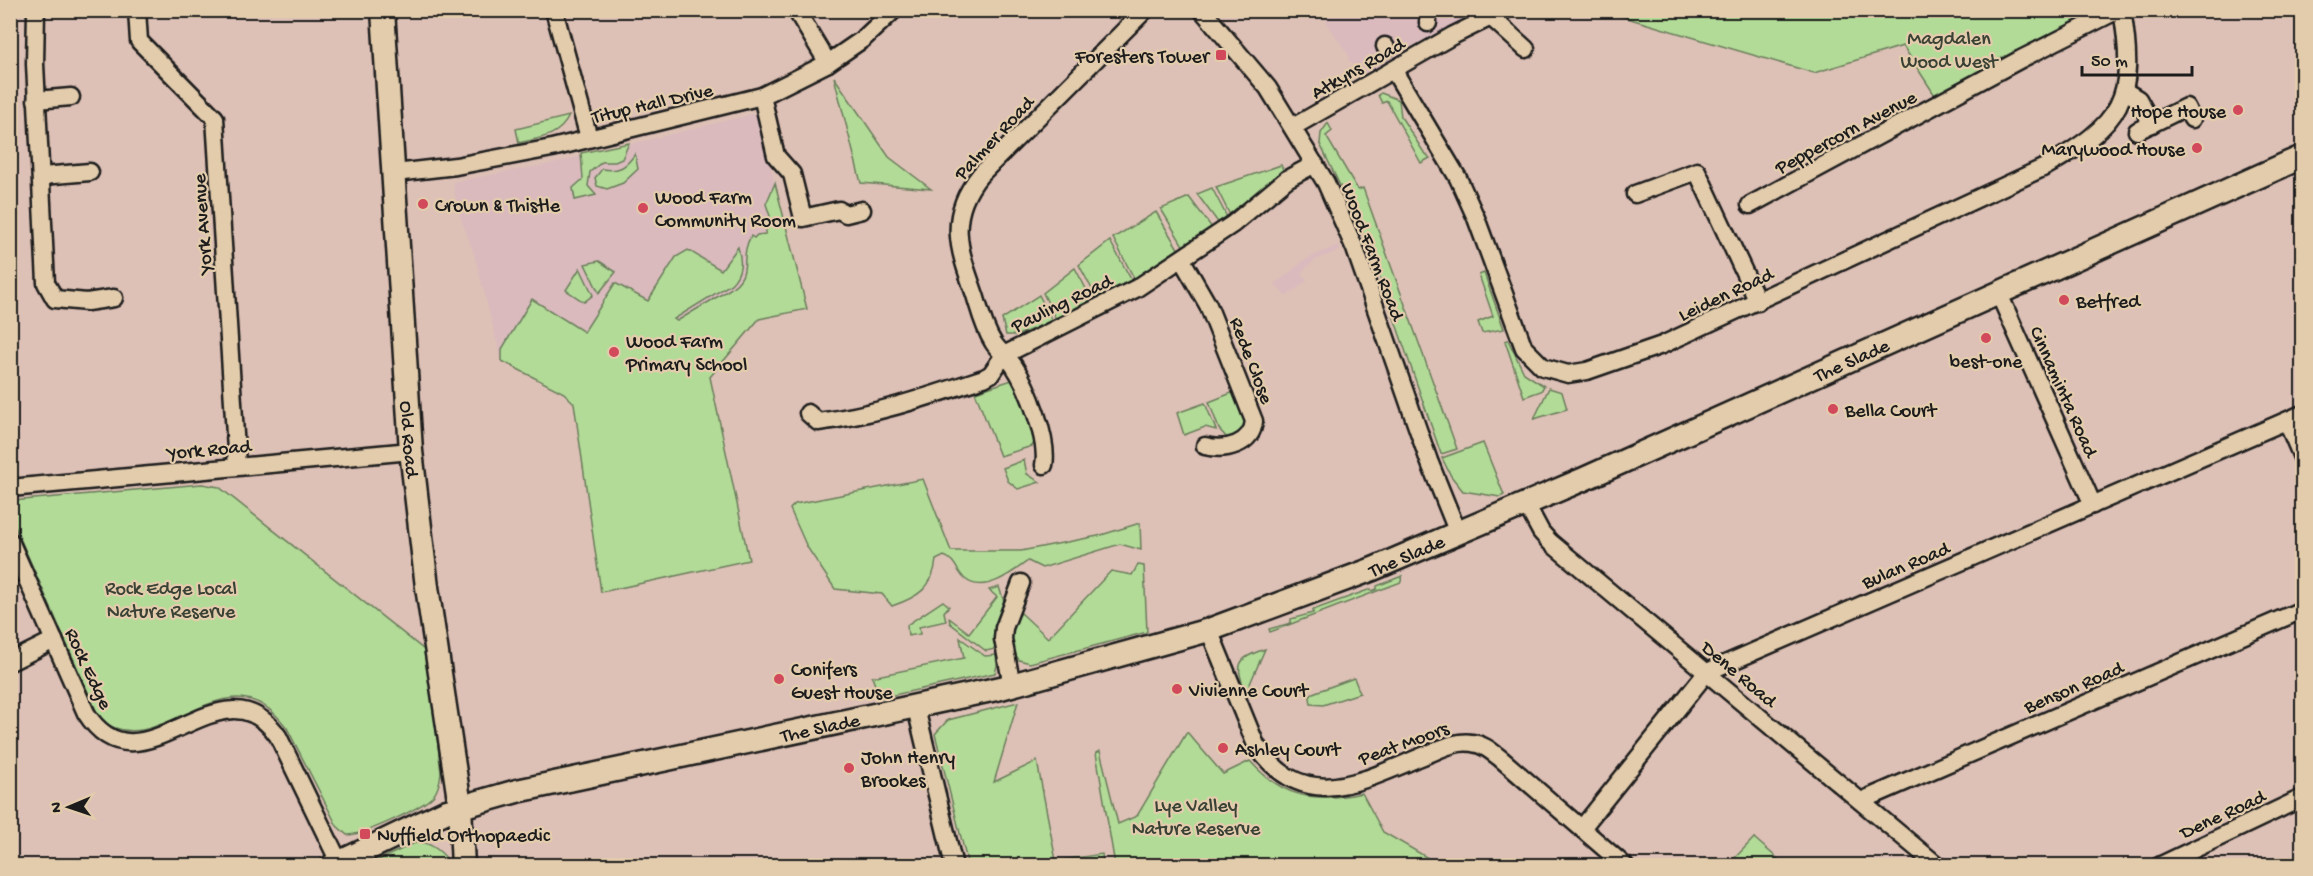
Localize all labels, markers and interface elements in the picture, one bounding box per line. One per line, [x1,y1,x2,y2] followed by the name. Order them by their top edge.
[1900,29,1999,75] park label: Magdalen Wood West
[1308,33,1412,106] street label: Atkyns Road
[2082,39,2192,77] scale bar
[1074,47,1211,70] place label: Foresters Tower
[1214,48,1228,62] marker: Foresters Tower
[2091,52,2128,73] text: 50 m
[589,80,716,131] street label: Titup Hall Drive
[1771,87,1922,182] street label: Peppercorn Avenue
[950,91,1042,187] street label: Palmer Road
[2130,102,2227,125] place label: Hope House
[2231,103,2245,117] marker: Hope House
[2042,140,2186,163] place label: Marywood House
[2190,141,2204,155] marker: Marywood House
[189,172,220,277] street label: York Avenue
[1334,180,1408,326] street label: Wood Farm Road
[655,188,796,234] place label: Wood Farm Community Room
[435,196,561,219] place label: Crown & Thistle
[416,197,430,211] marker: Crown & Thistle
[636,201,650,215] marker: Wood Farm Community Room
[1675,263,1780,328] street label: Leiden Road
[1007,270,1119,340] street label: Pauling Road
[2075,292,2142,315] place label: Betfred
[2057,293,2071,307] marker: Betfred
[1223,315,1277,408] street label: Rede Close
[2023,323,2102,464] street label: Cinnaminta Road
[1979,331,1993,345] marker: best-one
[625,332,747,378] place label: Wood Farm Primary School
[1810,335,1894,390] street label: The Slade
[607,345,621,359] marker: Wood Farm Primary School
[1950,352,2023,375] place label: best-one
[393,400,422,481] street label: Old Road
[1844,401,1938,424] place label: Bella Court
[1826,402,1840,416] marker: Bella Court
[164,436,254,467] street label: York Road
[1365,531,1450,585] street label: The Slade
[1858,538,1956,596] street label: Bulan Road
[105,579,237,625] park label: Rock Edge Local Nature Reserve
[58,625,116,714] street label: Rock Edge
[1694,636,1782,715] street label: Dene Road
[2020,657,2130,721] street label: Benson Road
[791,660,893,706] place label: Conifers Guest House
[772,672,786,686] marker: Conifers Guest House
[1188,681,1310,704] place label: Vivienne Court
[1170,682,1184,696] marker: Vivienne Court
[778,710,863,750] street label: The Slade
[1355,718,1453,773] street label: Peat Moors
[1235,740,1342,763] place label: Ashley Court
[1216,741,1230,755] marker: Ashley Court
[860,748,955,794] place label: John Henry Brookes
[842,761,856,775] marker: John Henry Brookes
[39,777,99,837] north arrow
[2175,785,2272,847] street label: Dene Road
[1132,796,1261,842] park label: Lye Valley Nature Reserve
[48,801,67,813] text: N
[377,826,551,849] place label: Nuffield Orthopaedic
[358,827,372,841] marker: Nuffield Orthopaedic

